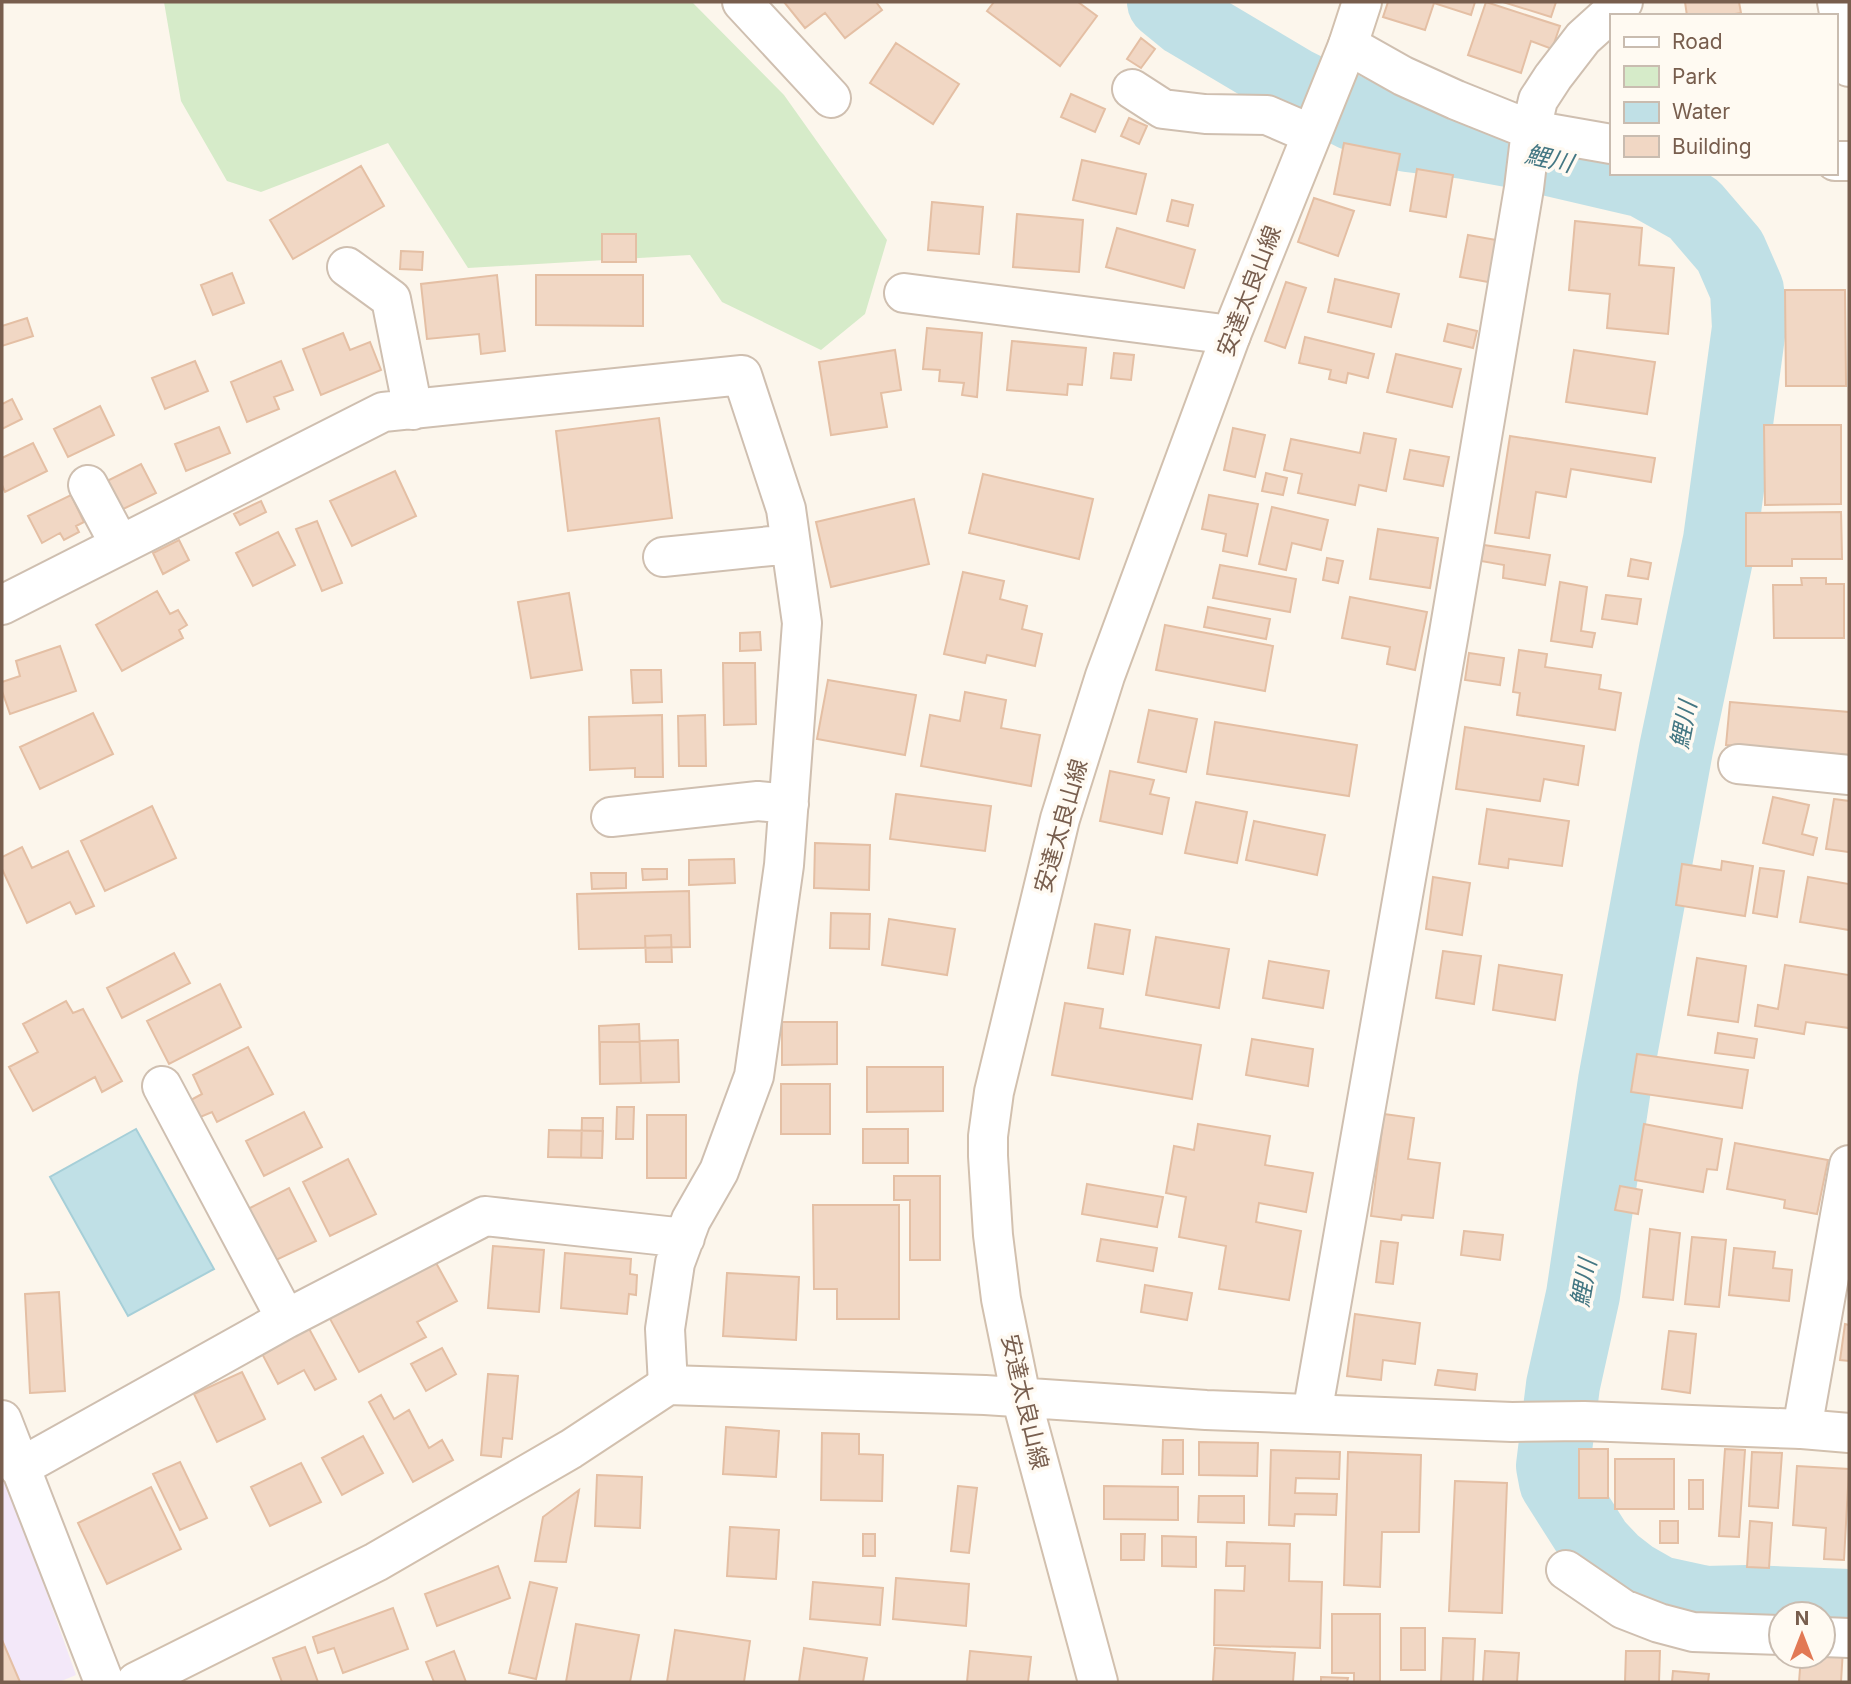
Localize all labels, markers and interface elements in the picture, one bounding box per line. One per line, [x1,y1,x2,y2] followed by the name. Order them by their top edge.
[1610,14,1837,175] legend
[1672,29,1723,54] text: Road
[1672,64,1717,89] text: Park
[1672,99,1730,124] text: Water
[1672,134,1752,159] text: Building
[1522,139,1579,179] water label: 鯉川
[1211,222,1287,360] street label: 安達太良山線
[1665,696,1703,751] water label: 鯉川
[1029,756,1093,896] street label: 安達太良山線
[1565,1254,1602,1309] water label: 鯉川
[996,1332,1054,1472] street label: 安達太良山線
[1767,1600,1837,1670] north arrow
[1795,1607,1809,1630] text: N

